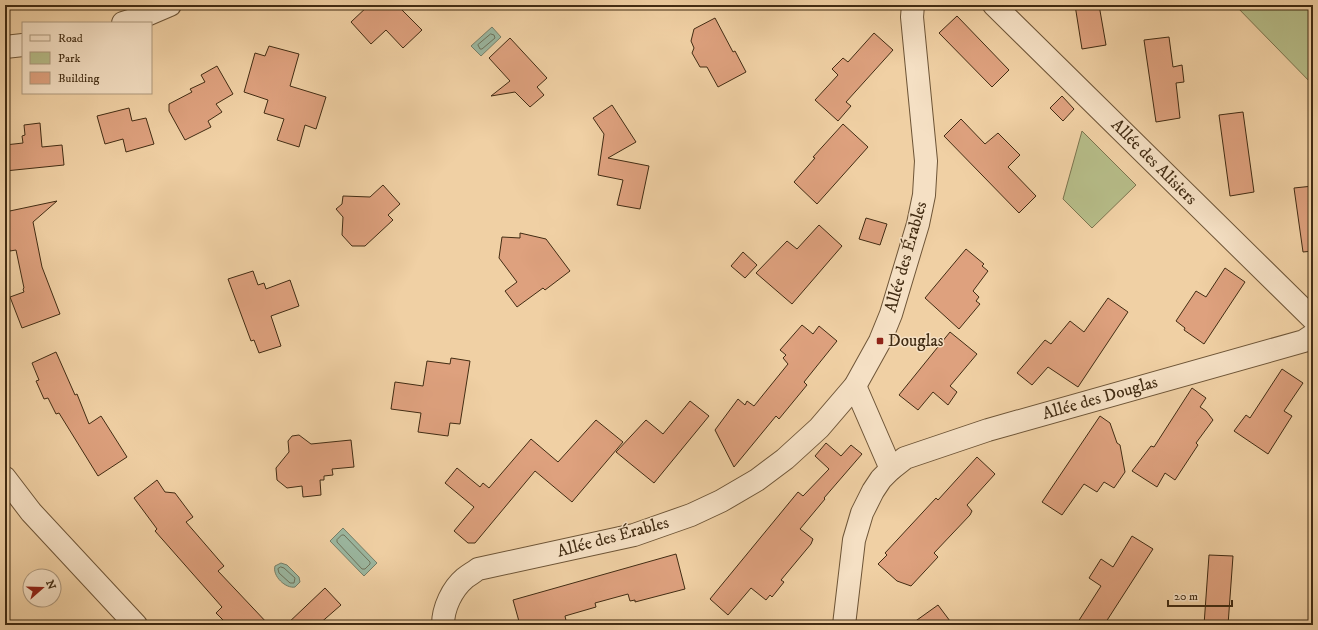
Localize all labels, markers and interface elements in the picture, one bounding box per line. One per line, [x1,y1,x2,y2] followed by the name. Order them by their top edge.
[22,22,152,94] legend
[58,31,83,46] text: Road
[58,51,80,66] text: Park
[58,71,99,86] text: Building
[1106,114,1202,210] street label: Allée des Alisiers
[880,198,932,315] street label: Allée des Érables
[888,330,944,352] place label: Douglas
[875,336,885,346] marker: Douglas
[1040,371,1161,425] street label: Allée des Douglas
[555,511,672,562] street label: Allée des Érables
[22,568,62,608] north arrow
[42,578,59,592] text: N
[1168,582,1232,608] scale bar
[1174,589,1198,604] text: 20 m

